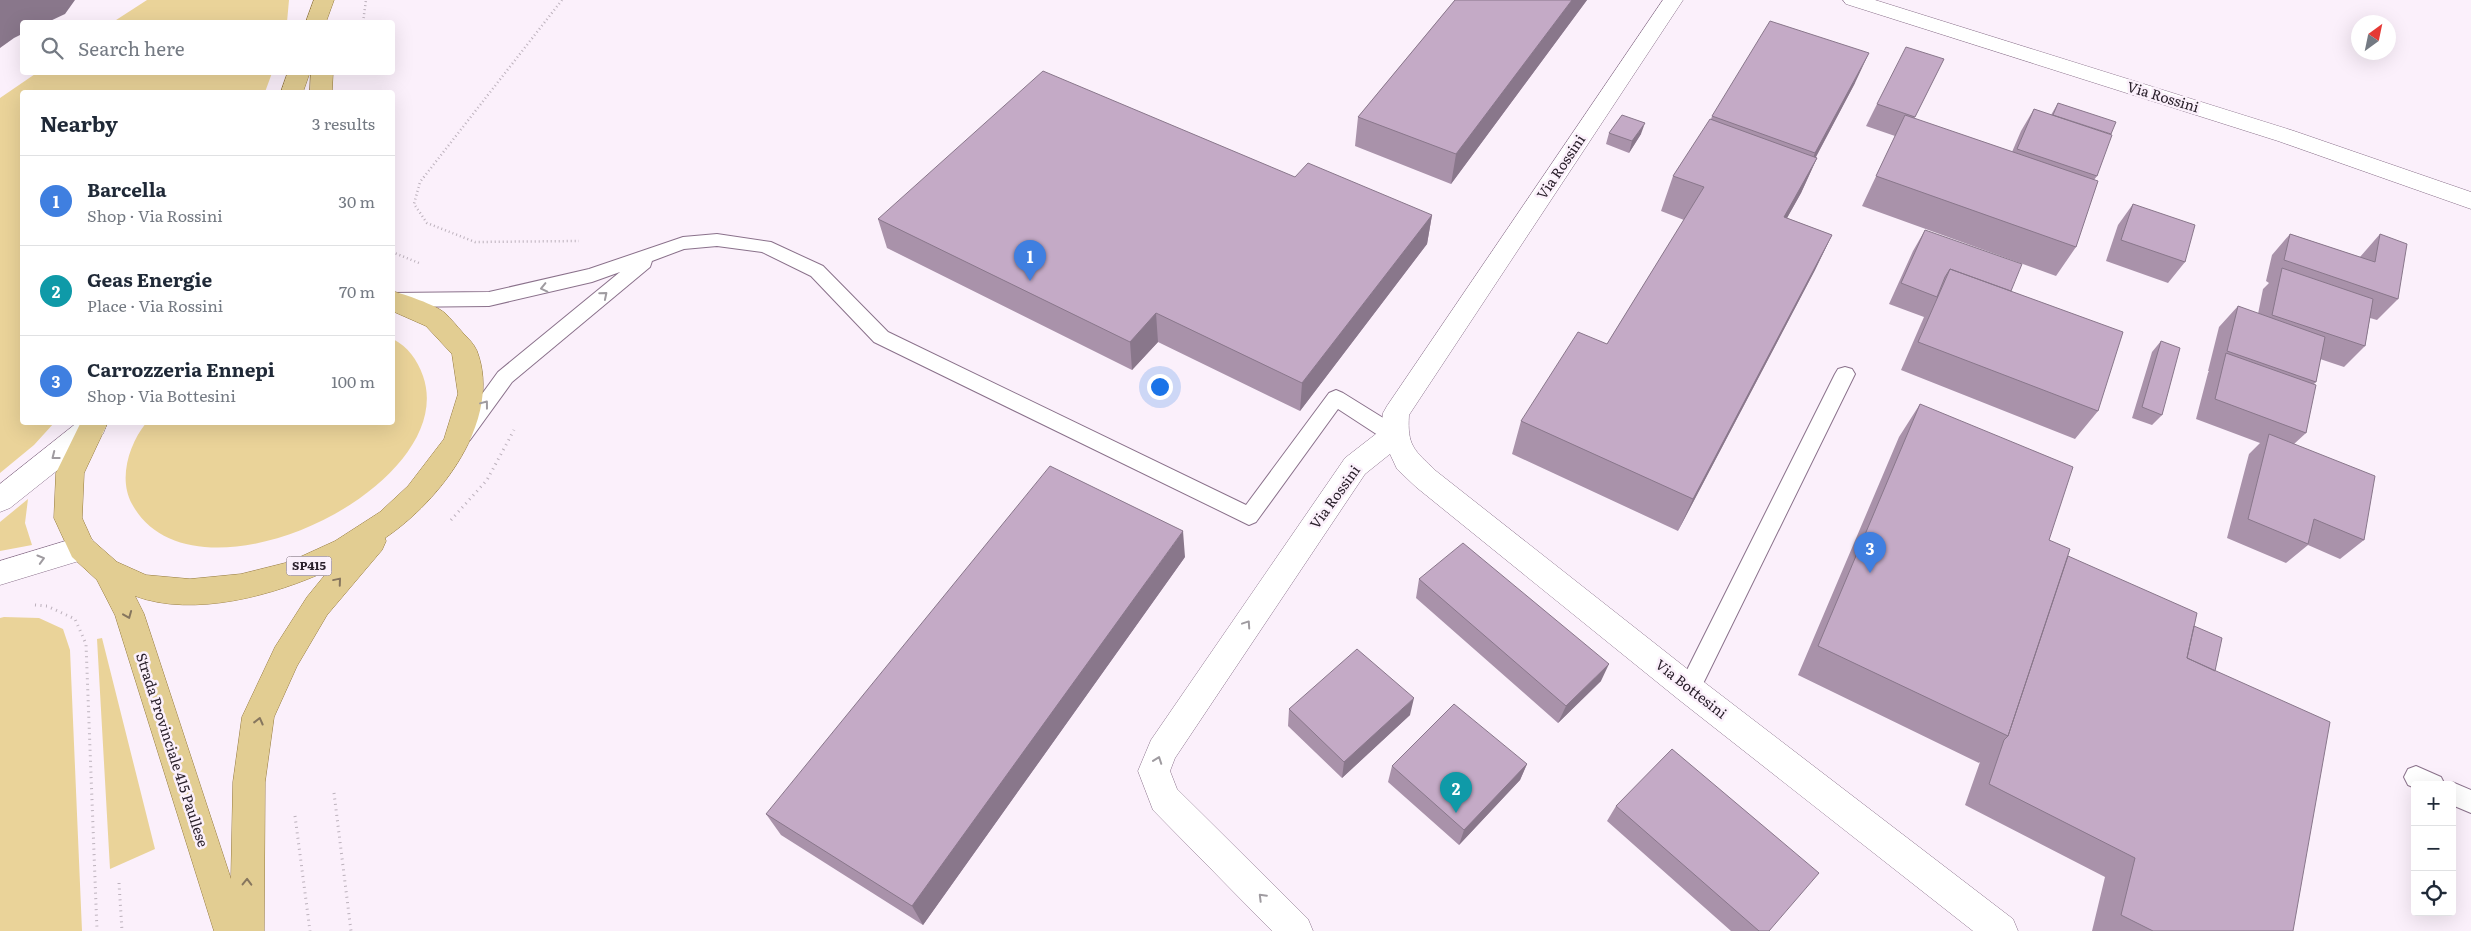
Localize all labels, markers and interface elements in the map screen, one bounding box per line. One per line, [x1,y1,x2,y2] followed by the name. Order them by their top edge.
[2351,15,2396,60] north arrow
[20,20,395,75] search box
[38,34,66,62] icon: search
[78,34,185,62] text: Search here
[2125,76,2202,117] street label: Via Rossini
[40,107,118,138] text: Nearby
[312,111,375,135] text: 3 results
[1531,130,1589,203] street label: Via Rossini
[87,175,167,203] text: Barcella
[53,189,59,213] text: 1
[338,189,375,213] text: 30 m
[87,203,223,227] text: Shop · Via Rossini
[1014,240,1046,281] pin: 1
[87,265,212,293] text: Geas Energie
[52,279,60,303] text: 2
[339,279,375,303] text: 70 m
[539,282,548,293] one-way arrow
[598,292,607,301] one-way arrow
[87,293,223,317] text: Place · Via Rossini
[87,355,275,383] text: Carrozzeria Ennepi
[52,369,60,393] text: 3
[331,369,375,393] text: 100 m
[1147,374,1173,400] your location
[87,383,236,407] text: Shop · Via Bottesini
[479,400,488,410] one-way arrow
[51,450,60,459] one-way arrow
[1304,460,1364,532] street label: Via Rossini
[1854,532,1886,573] pin: 3
[36,555,44,565] one-way arrow
[286,556,332,576] road number: SP415
[333,577,342,586] one-way arrow
[122,610,133,619] one-way arrow
[1241,620,1250,630] one-way arrow
[132,650,214,849] street label: Strada Provinciale 415 Paullese
[1652,654,1732,723] street label: Via Bottesini
[253,717,263,725] one-way arrow
[1152,756,1162,765] one-way arrow
[1440,772,1472,813] pin: 2
[2411,781,2456,916] map controls
[2411,781,2456,826] button: +
[2411,826,2456,871] button: −
[2411,871,2456,916] button: locate
[242,878,253,886] one-way arrow
[1259,893,1268,902] one-way arrow

